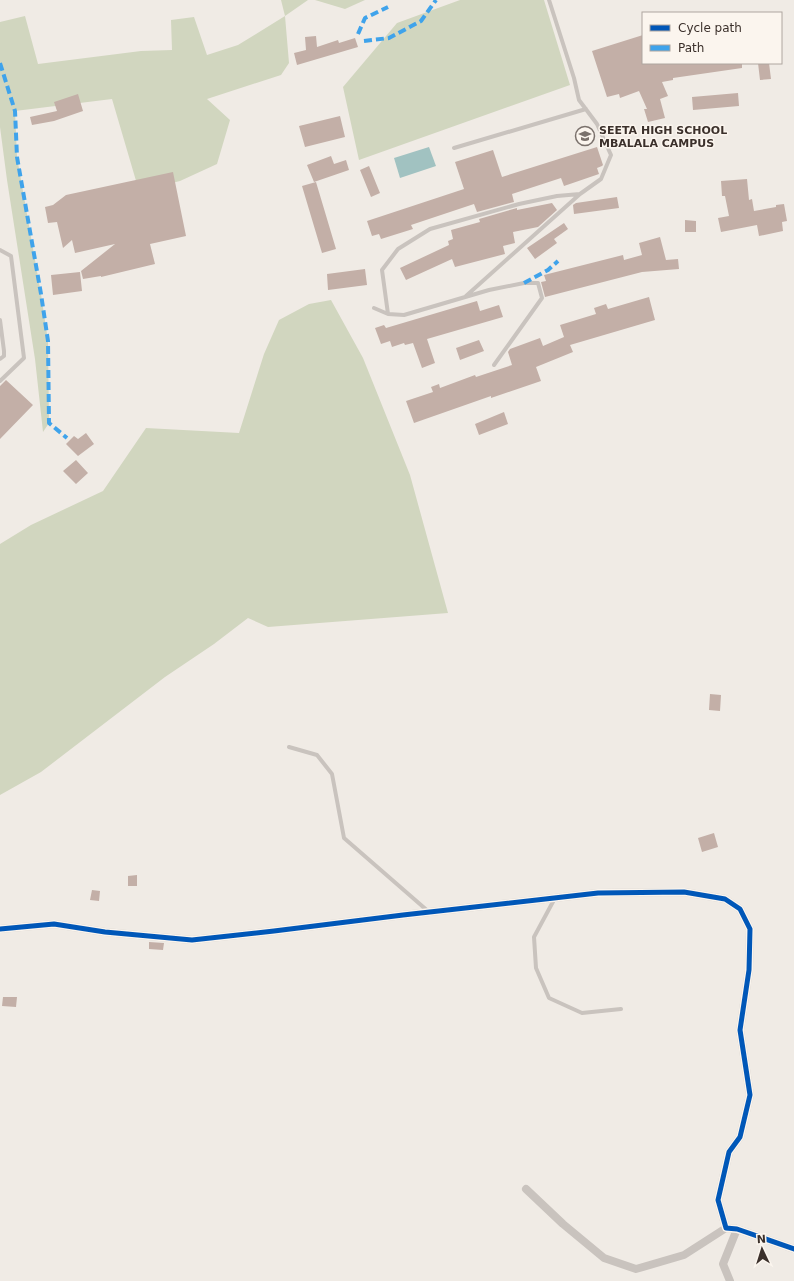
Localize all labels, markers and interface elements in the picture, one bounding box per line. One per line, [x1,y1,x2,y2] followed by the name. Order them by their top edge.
[642,12,782,64] legend
[678,21,742,35] text: Cycle path
[678,41,704,55] text: Path
[599,124,727,150] place label: SEETA HIGH SCHOOL MBALALA CAMPUS
[574,125,596,147] school or university icon: SEETA HIGH SCHOOL MBALALA CAMPUS
[742,1229,782,1269] north arrow
[756,1233,766,1246] text: N

